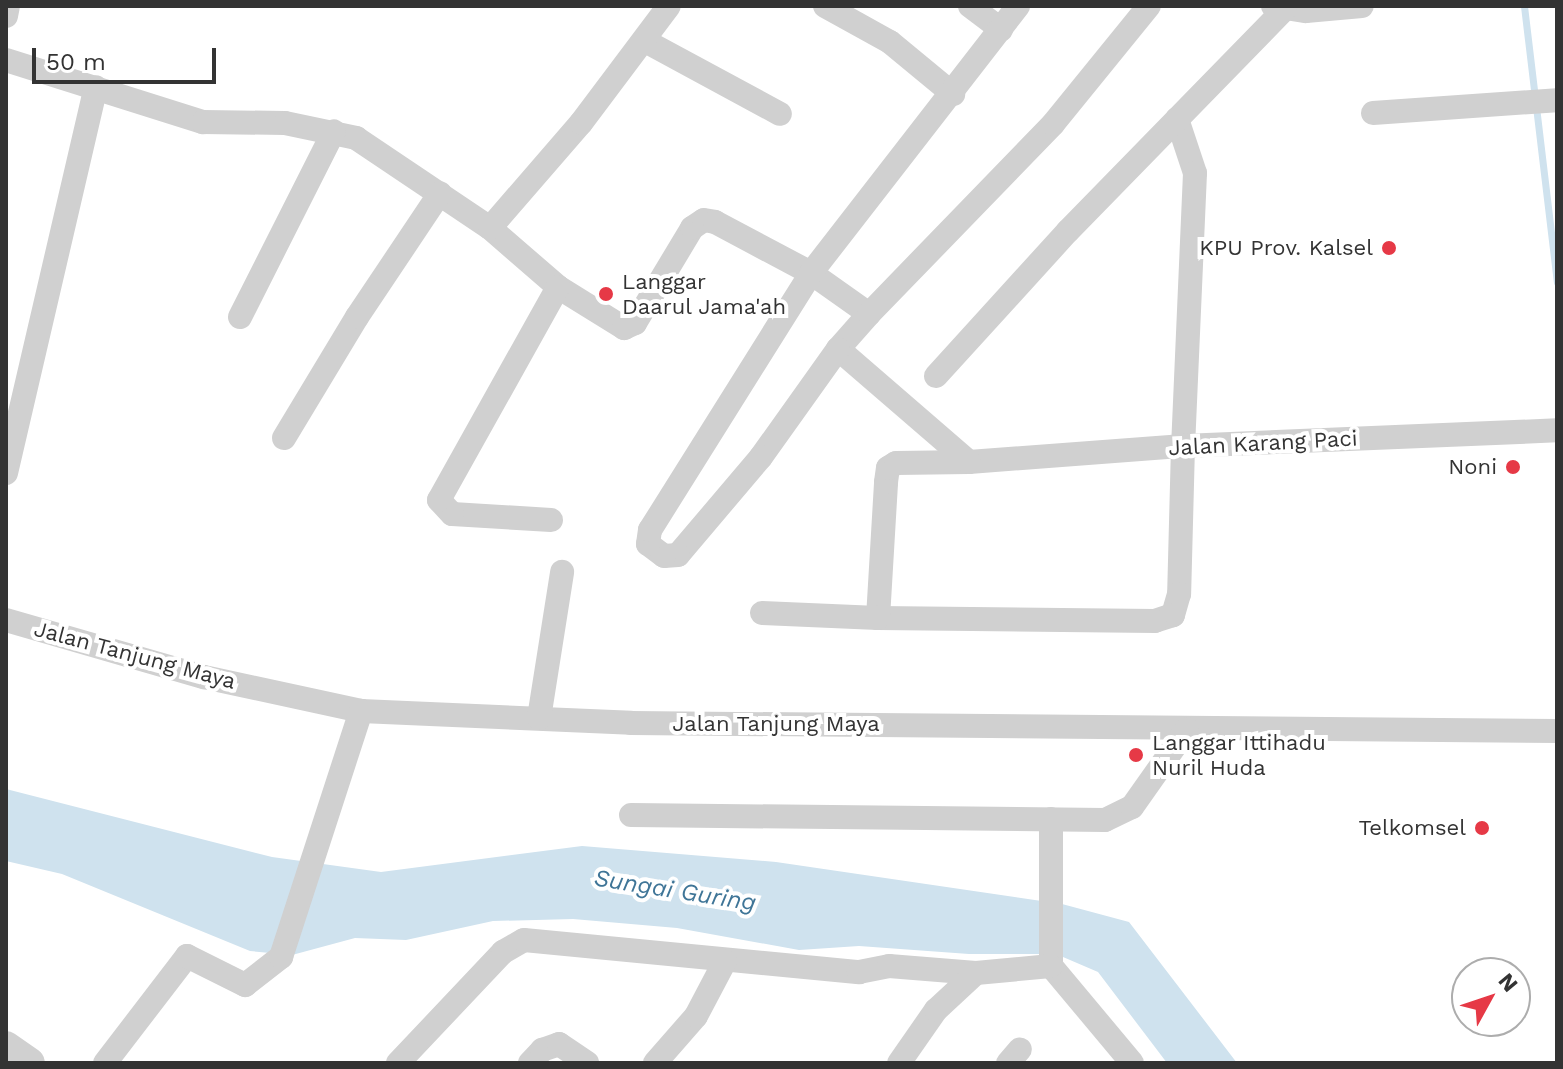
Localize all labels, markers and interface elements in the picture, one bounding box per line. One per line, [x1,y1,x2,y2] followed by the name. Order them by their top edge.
[36,32,220,82] scale bar
[46,48,106,76] text: 50 m
[1199,235,1373,261] place label: KPU Prov. Kalsel
[1380,239,1398,257] marker: KPU Prov. Kalsel
[622,268,787,320] place label: Langgar Daarul Jama'ah
[597,285,615,303] marker: Langgar Daarul Jama'ah
[1168,425,1358,461] street label: Jalan Karang Paci
[1448,454,1497,480] place label: Noni
[1504,458,1522,476] marker: Noni
[31,615,239,695] street label: Jalan Tanjung Maya
[672,711,880,737] street label: Jalan Tanjung Maya
[1152,729,1326,780] place label: Langgar Ittihadu Nuril Huda
[1127,746,1145,764] marker: Langgar Ittihadu Nuril Huda
[1358,815,1466,841] place label: Telkomsel
[1473,819,1491,837] marker: Telkomsel
[592,864,758,918] water label: Sungai Guring
[1451,957,1531,1037] north arrow
[1493,968,1523,997] text: N

